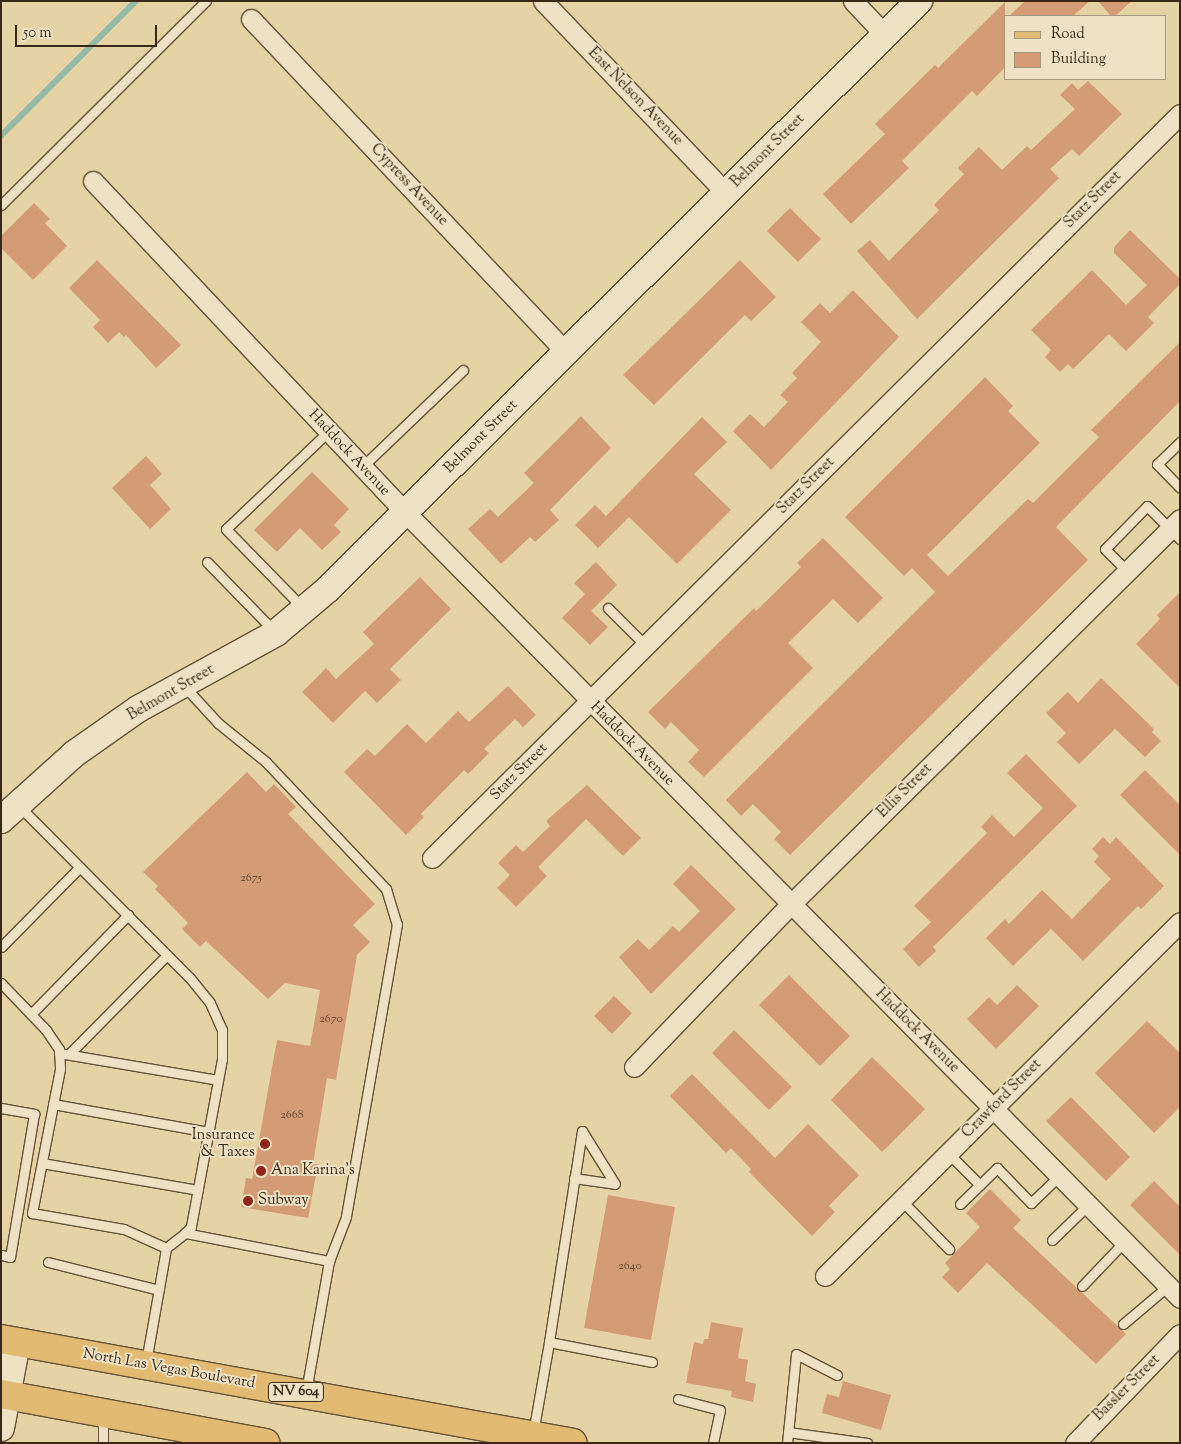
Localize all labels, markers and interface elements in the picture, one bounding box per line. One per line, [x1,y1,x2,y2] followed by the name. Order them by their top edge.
[18,15,160,47] scale bar
[1004,15,1166,80] legend
[23,23,52,44] text: 50 m
[1051,24,1085,45] text: Road
[584,44,686,150] street label: East Nelson Avenue
[1051,49,1106,70] text: Building
[727,110,809,192] street label: Belmont Street
[366,140,452,230] street label: Cypress Avenue
[1061,168,1125,232] street label: Statz Street
[440,396,522,478] street label: Belmont Street
[304,406,394,500] street label: Haddock Avenue
[774,454,838,518] street label: Statz Street
[125,661,217,725] street label: Belmont Street
[586,698,678,790] street label: Haddock Avenue
[487,740,551,804] street label: Statz Street
[874,760,936,822] street label: Ellis Street
[240,872,262,886] house number: 2675
[871,985,963,1077] street label: Haddock Avenue
[319,1013,343,1027] house number: 2670
[959,1056,1045,1142] street label: Crawford Street
[280,1109,304,1123] house number: 2668
[192,1126,255,1161] place label: Insurance & Taxes
[259,1138,271,1150] marker: Insurance & Taxes
[271,1162,355,1180] place label: Ana Karina's
[255,1165,267,1177] marker: Ana Karina's
[258,1192,309,1210] place label: Subway
[242,1195,254,1207] marker: Subway
[618,1260,642,1274] house number: 2640
[82,1345,256,1393] street label: North Las Vegas Boulevard
[1090,1351,1164,1425] street label: Bassler Street
[267,1380,325,1404] road number: NV 604

